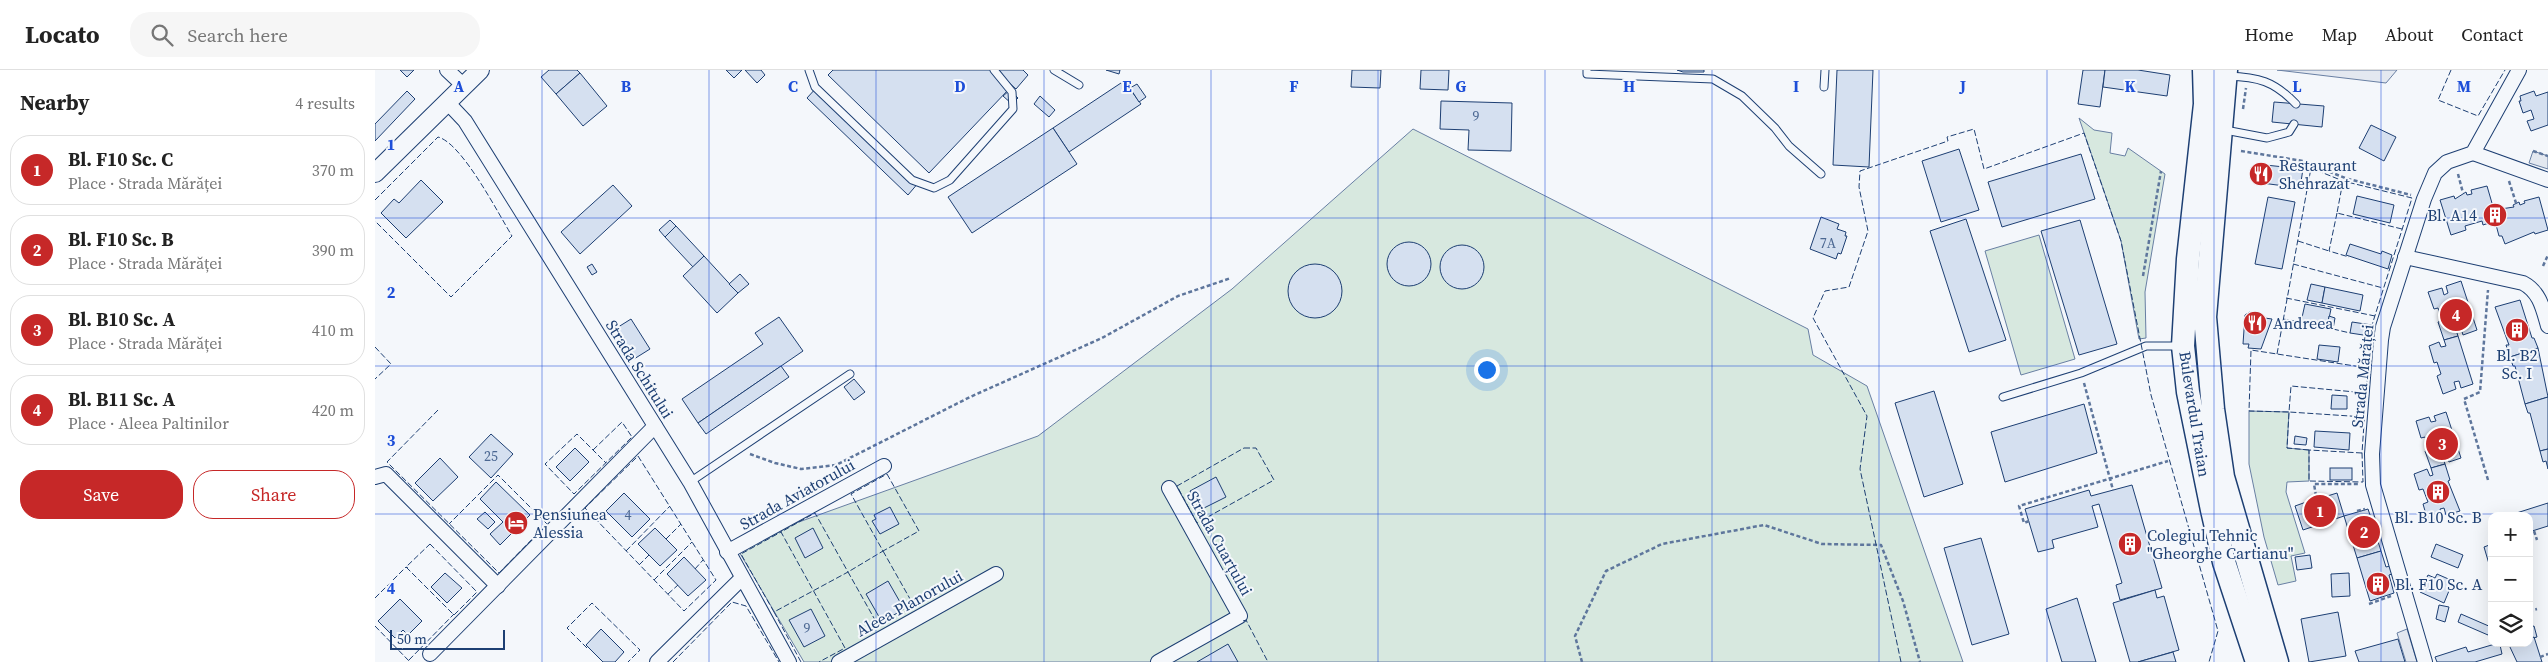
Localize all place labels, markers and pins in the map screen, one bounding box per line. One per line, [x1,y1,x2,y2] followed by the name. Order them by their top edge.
[2279,154,2357,194] place label: Restaurant Shehrazat
[2248,161,2274,187] restaurant icon: Restaurant Shehrazat
[2482,202,2508,228] building icon: Bl. A14
[2427,204,2477,226] place label: Bl. A14
[2440,296,2472,334] pin: 4
[2242,310,2268,336] restaurant icon: Andreea
[2273,312,2334,334] place label: Andreea
[2504,317,2530,343] building icon: Bl. B2 Sc. I
[2496,344,2538,384] place label: Bl. B2 Sc. I
[2426,425,2458,463] pin: 3
[2425,479,2451,505] building icon: Bl. B10 Sc. B
[2304,492,2336,530] pin: 1
[533,503,608,543] place label: Pensiunea Alessia
[2394,506,2482,528] place label: Bl. B10 Sc. B
[503,510,529,536] hotel icon: Pensiunea Alessia
[2348,513,2380,551] pin: 2
[2147,524,2294,564] place label: Colegiul Tehnic "Gheorghe Cartianu"
[2117,531,2143,557] building icon: Colegiul Tehnic "Gheorghe Cartianu"
[2365,571,2391,597] building icon: Bl. F10 Sc. A
[2395,573,2483,595] place label: Bl. F10 Sc. A

